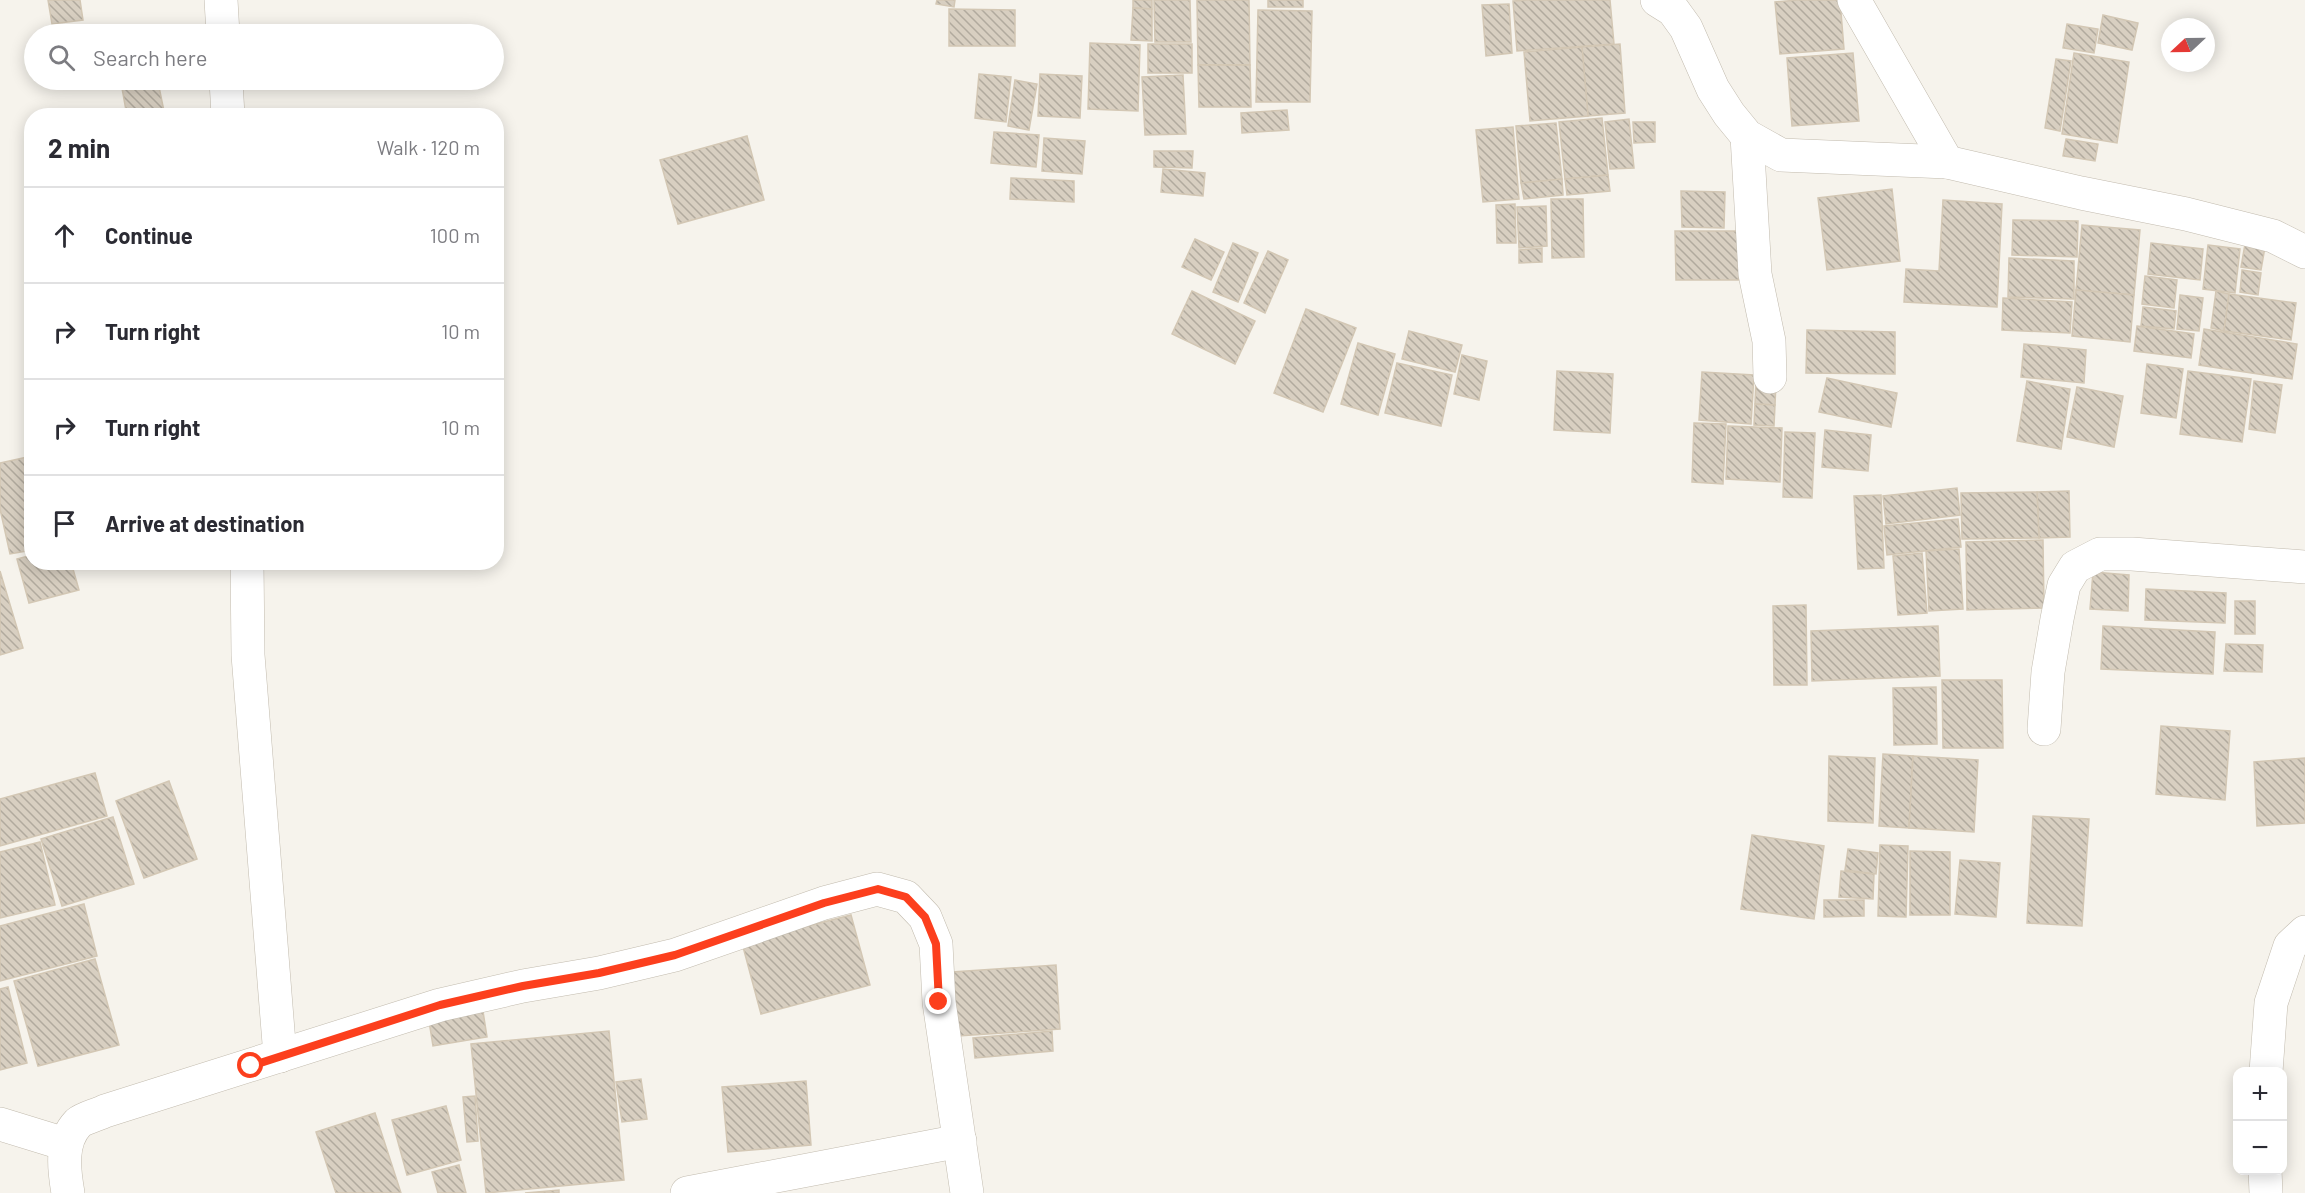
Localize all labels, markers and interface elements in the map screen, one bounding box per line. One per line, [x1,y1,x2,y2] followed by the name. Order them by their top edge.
[2161,18,2215,72] north arrow
[24,24,504,90] search box
[45,41,78,74] icon: search
[93,44,207,70] text: Search here
[48,132,110,163] text: 2 min
[377,135,480,159] text: Walk · 120 m
[48,219,81,252] icon: ahead
[105,222,193,248] text: Continue
[430,223,480,247] text: 100 m
[48,315,81,348] icon: right
[105,318,200,344] text: Turn right
[441,319,480,343] text: 10 m
[48,411,81,444] icon: right
[105,414,200,440] text: Turn right
[441,415,480,439] text: 10 m
[48,507,81,540] icon: arrive
[105,510,304,536] text: Arrive at destination
[925,988,951,1014] route end
[237,1052,263,1078] route start
[2233,1067,2287,1175] map controls
[2233,1067,2287,1121] button: +
[2233,1121,2287,1175] button: −

